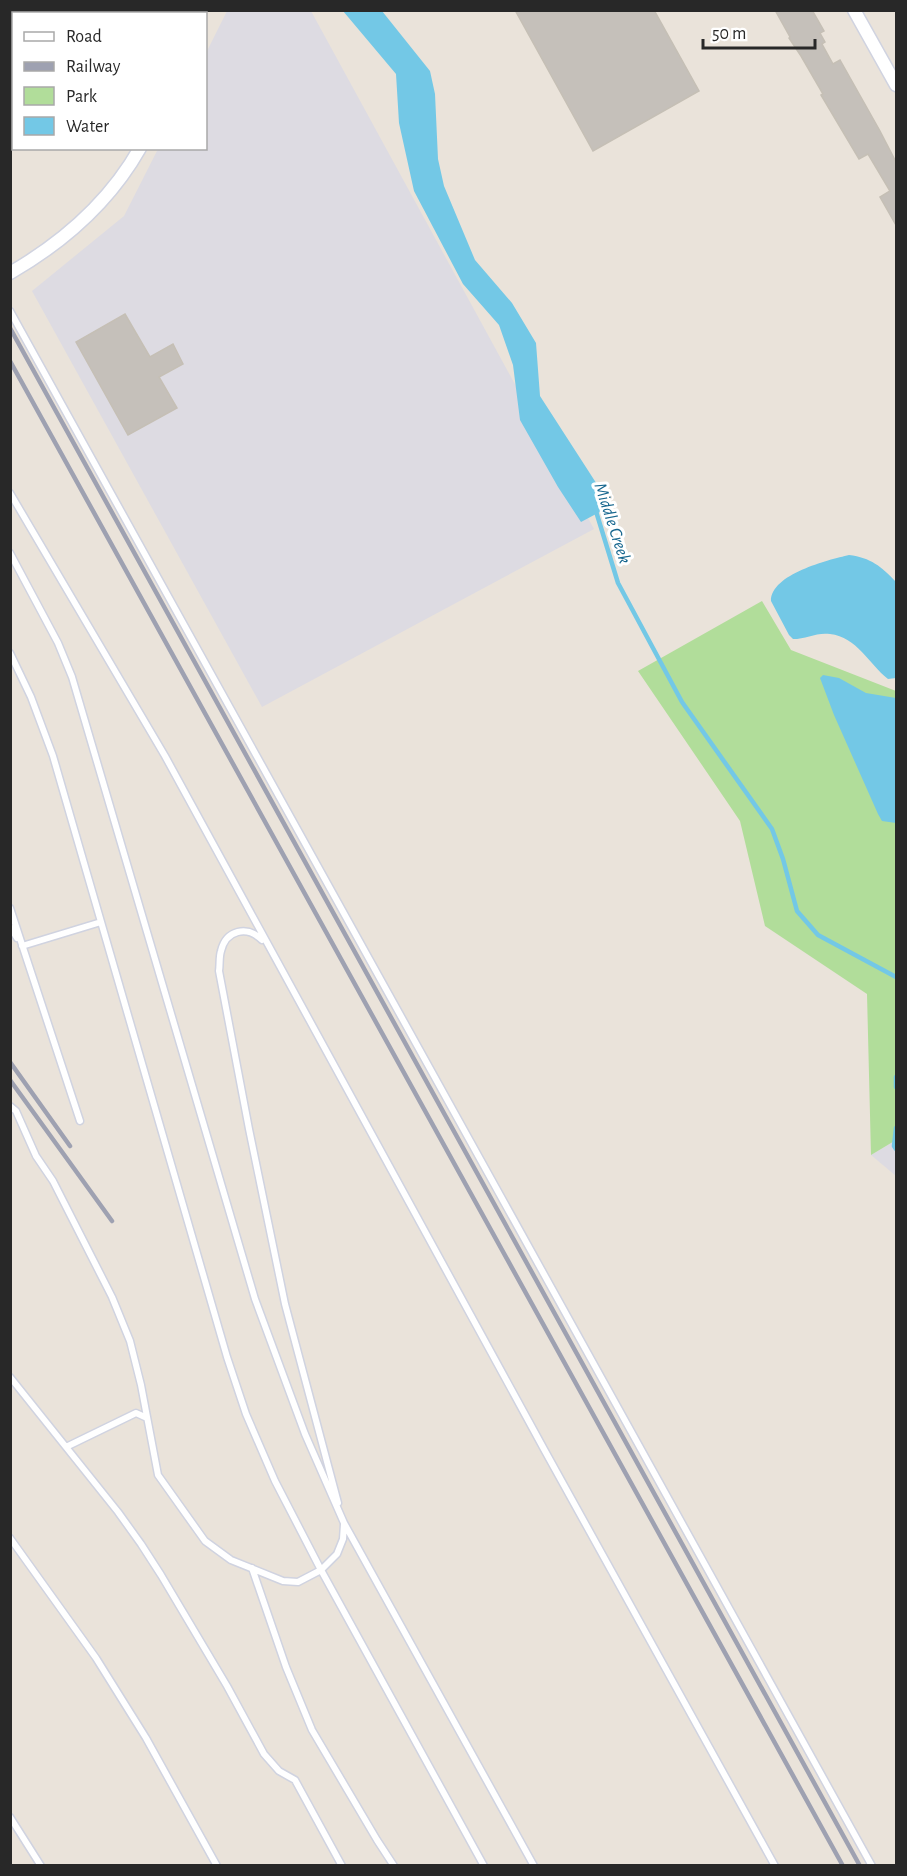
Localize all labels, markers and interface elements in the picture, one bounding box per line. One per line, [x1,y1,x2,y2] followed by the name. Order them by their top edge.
[12,12,207,150] legend
[703,12,816,50] scale bar
[712,25,746,43] text: 50 m
[66,28,102,46] text: Road
[66,58,121,76] text: Railway
[66,88,98,106] text: Park
[66,118,109,136] text: Water
[591,481,634,566] water label: Middle Creek

